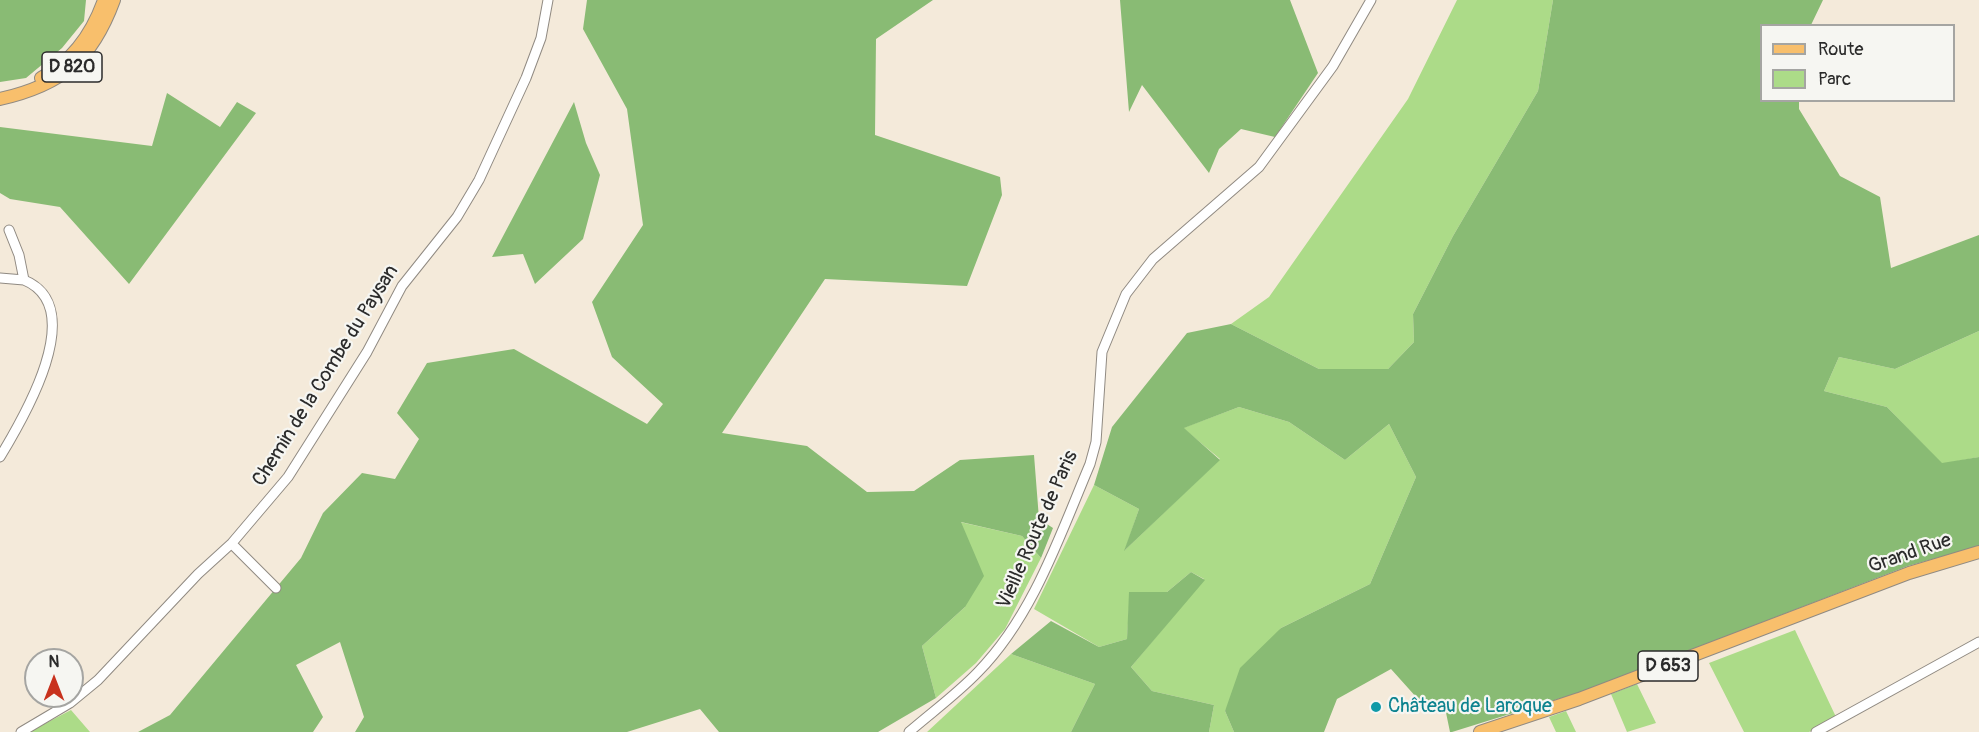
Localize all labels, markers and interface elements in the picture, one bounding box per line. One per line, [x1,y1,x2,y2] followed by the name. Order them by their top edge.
[1760,24,1955,102] legend
[1818,38,1863,61] text: Route
[42,52,102,82] road number: D 820
[1818,68,1851,91] text: Parc
[248,261,404,491] street label: Chemin de la Combe du Paysan
[992,447,1084,613] street label: Vieille Route de Paris
[1865,529,1955,579] street label: Grand Rue
[24,648,84,708] north arrow
[1638,651,1698,681] road number: D 653
[49,652,59,672] text: N
[1388,695,1552,719] place label: Château de Laroque
[1369,700,1383,714] marker: Château de Laroque

